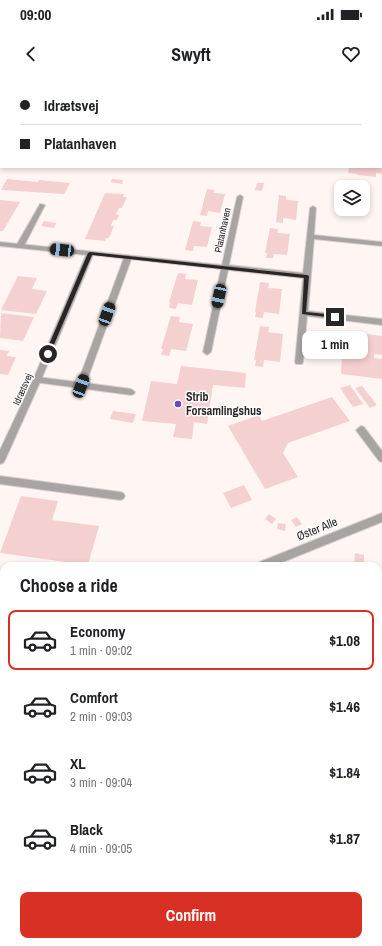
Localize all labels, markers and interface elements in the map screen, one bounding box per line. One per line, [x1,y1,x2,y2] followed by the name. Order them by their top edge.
[20,4,51,25] text: 09:00
[171,42,211,67] text: Swyft
[20,43,42,65] icon: back
[340,43,362,65] icon: heart
[44,95,99,116] text: Idrætsvej
[44,133,116,154] text: Platanhaven
[334,180,370,216] map controls
[334,180,370,216] button: layers
[211,206,234,254] street label: Platanhaven
[49,243,75,257] car
[211,283,227,309] car
[97,301,117,327] car
[326,308,344,326] route end
[302,331,368,359] callout: 1 min
[321,336,349,353] text: 1 min
[39,345,57,363] route start
[10,371,35,407] street label: Idrætsvej
[71,373,91,399] car
[186,389,262,419] place label: Strib Forsamlingshus
[173,399,183,409] marker: Strib Forsamlingshus
[294,514,340,544] street label: Øster Alle
[20,573,118,598] text: Choose a ride
[70,621,125,642] text: Economy
[22,622,58,658] icon: car
[329,630,360,651] text: $1.08
[70,642,132,659] text: 1 min · 09:02
[70,687,118,708] text: Comfort
[22,688,58,724] icon: car
[329,696,360,717] text: $1.46
[70,708,132,725] text: 2 min · 09:03
[70,753,86,774] text: XL
[22,754,58,790] icon: car
[329,762,360,783] text: $1.84
[70,774,132,791] text: 3 min · 09:04
[70,819,103,840] text: Black
[22,820,58,856] icon: car
[329,828,360,849] text: $1.87
[70,840,132,857] text: 4 min · 09:05
[20,892,362,938] button: Confirm

